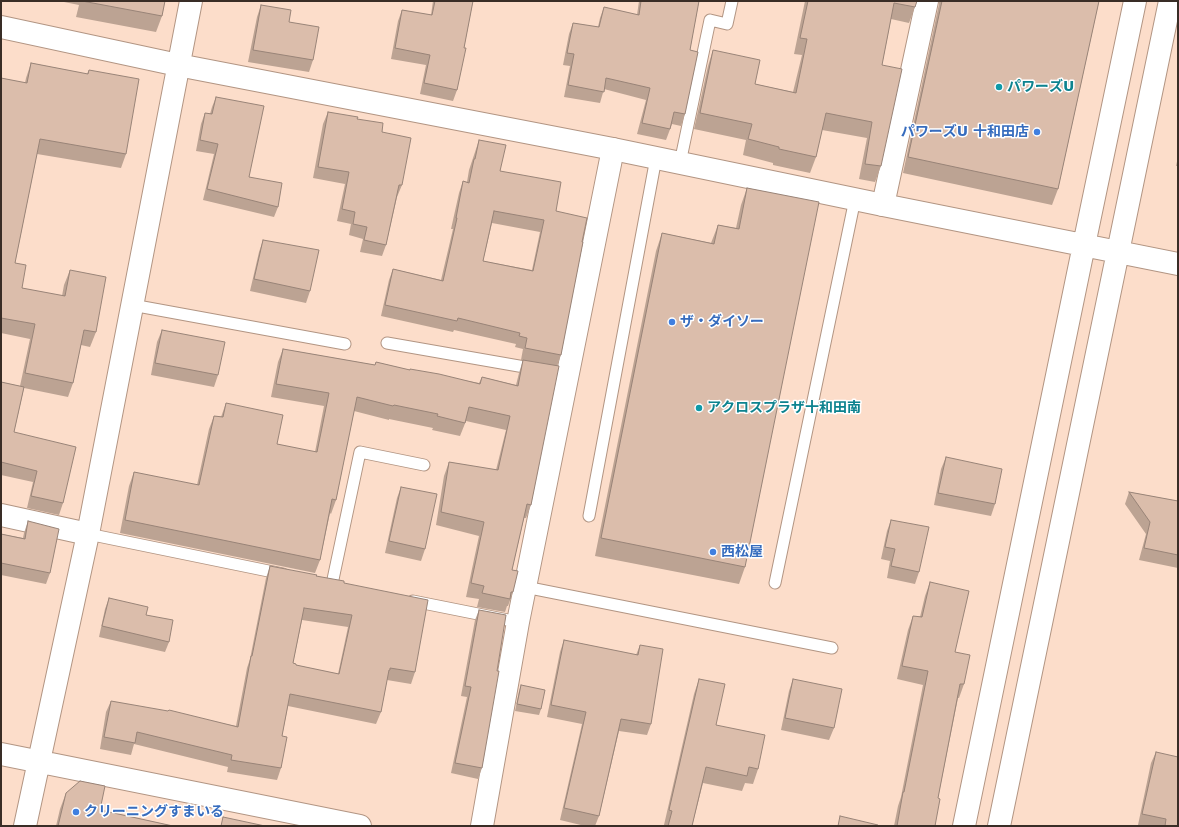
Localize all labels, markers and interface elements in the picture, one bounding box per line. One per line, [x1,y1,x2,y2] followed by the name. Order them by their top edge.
[1007,79,1074,95] place label: パワーズU
[994,82,1004,92] marker: パワーズU
[901,124,1029,140] place label: パワーズU 十和田店
[1032,127,1042,137] marker: パワーズU 十和田店
[680,314,764,330] place label: ザ・ダイソー
[667,317,677,327] marker: ザ・ダイソー
[707,400,861,416] place label: アクロスプラザ十和田南
[694,403,704,413] marker: アクロスプラザ十和田南
[721,544,763,560] place label: 西松屋
[708,547,718,557] marker: 西松屋
[84,804,224,820] place label: クリーニングすまいる
[71,807,81,817] marker: クリーニングすまいる

